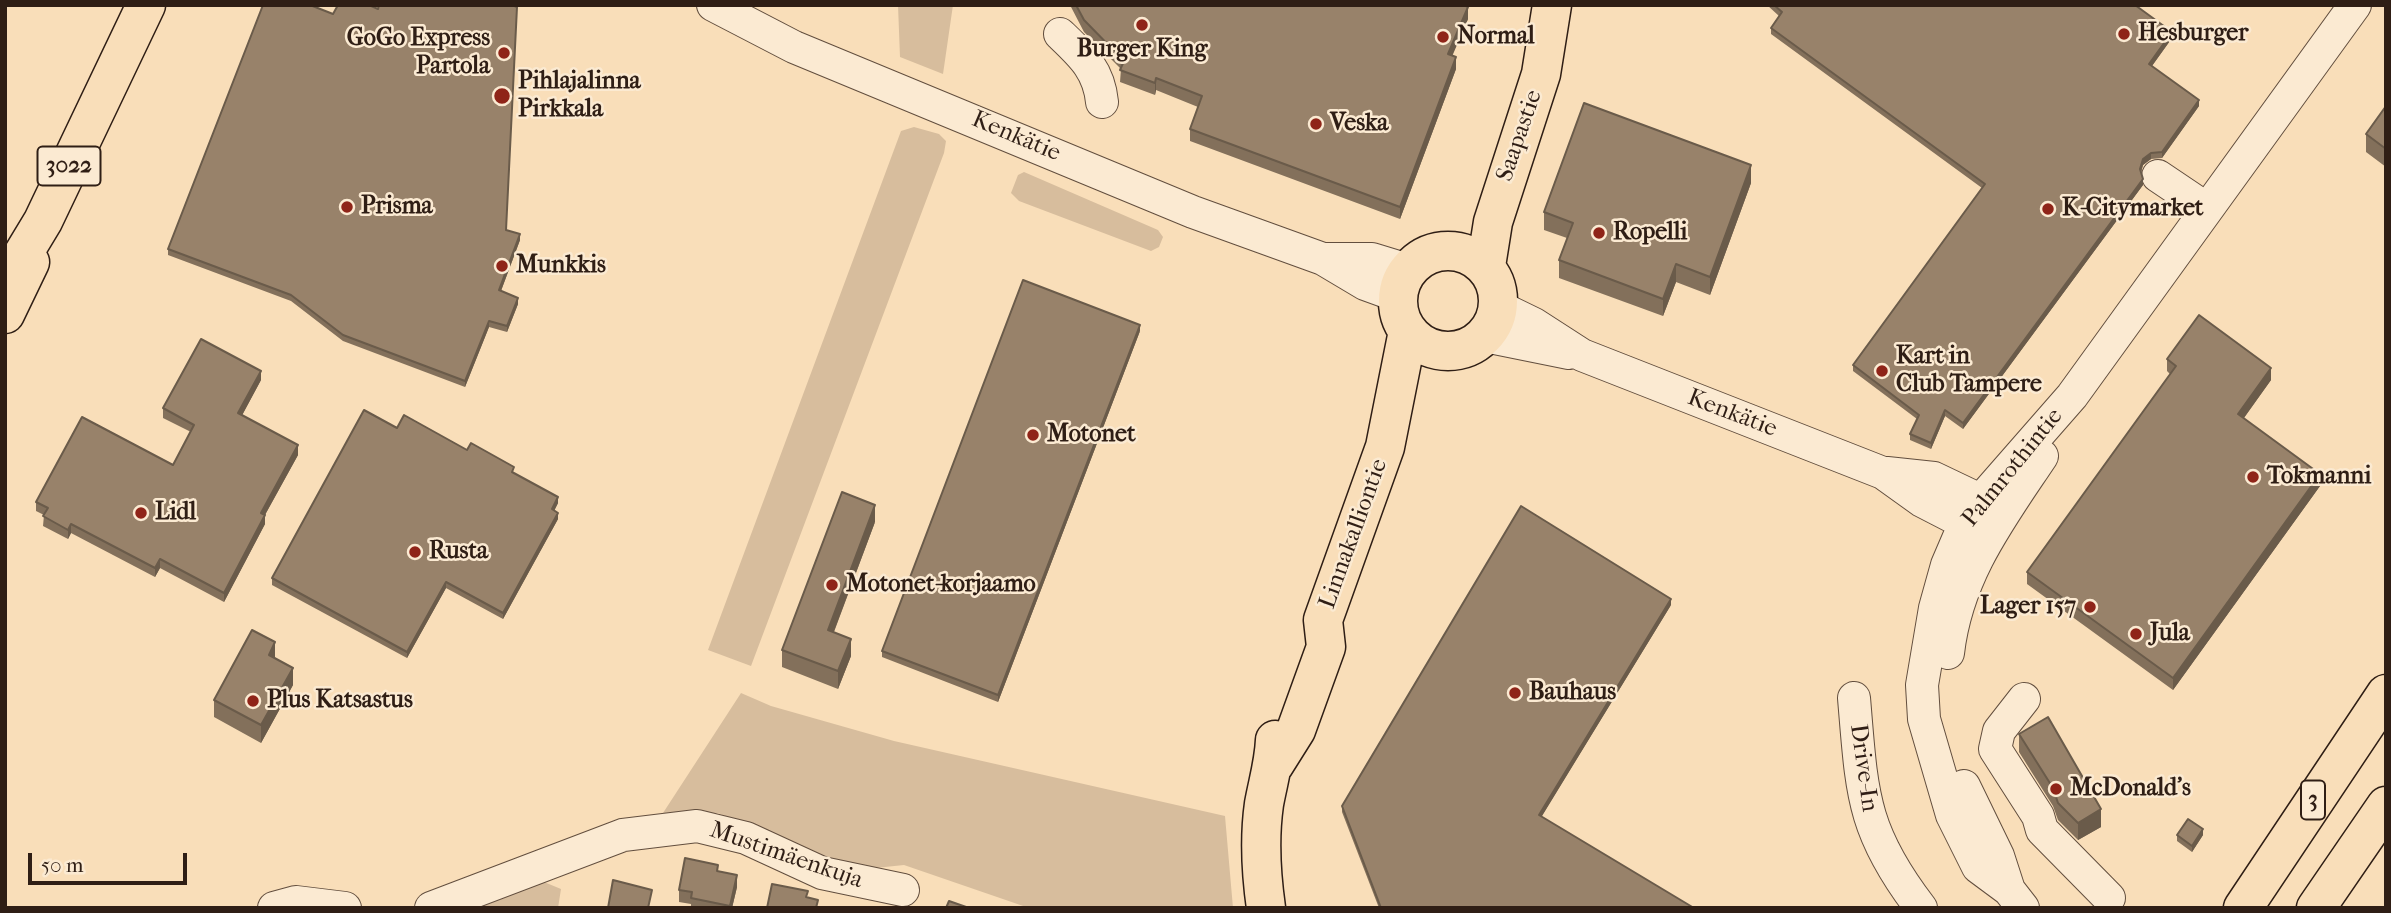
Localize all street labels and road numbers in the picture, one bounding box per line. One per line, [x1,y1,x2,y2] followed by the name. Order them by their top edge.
[1491,86,1549,186] street label: Saapastie
[967,105,1065,169] street label: Kenkätie
[38,146,100,186] road number: 3022
[1683,384,1781,444] street label: Kenkätie
[1956,403,2070,533] street label: Palmrothintie
[1314,455,1394,613] street label: Linnakalliontie
[1843,722,1883,814] street label: Drive-In
[2301,780,2325,820] road number: 3
[706,816,866,896] street label: Mustimäenkuja

